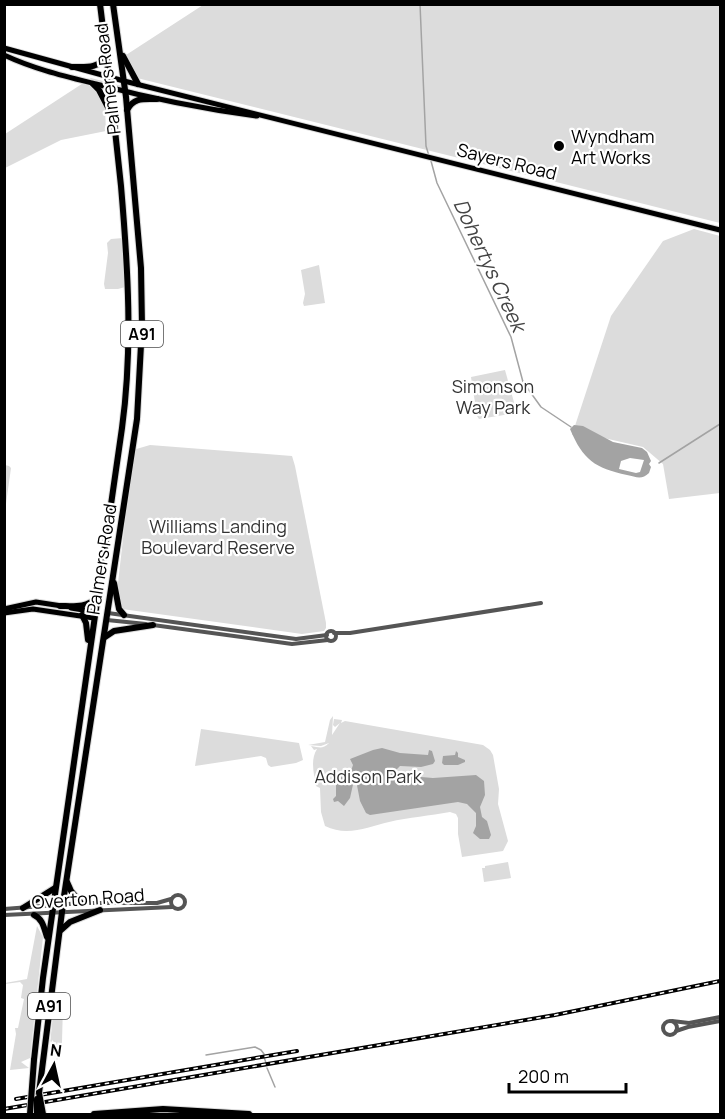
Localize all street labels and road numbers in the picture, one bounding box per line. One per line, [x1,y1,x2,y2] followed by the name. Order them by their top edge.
[88,22,126,136] street label: Palmers Road
[455,137,559,185] street label: Sayers Road
[121,321,163,347] road number: A91
[80,502,122,616] street label: Palmers Road
[31,882,145,914] street label: Overton Road
[28,993,70,1019] road number: A91

